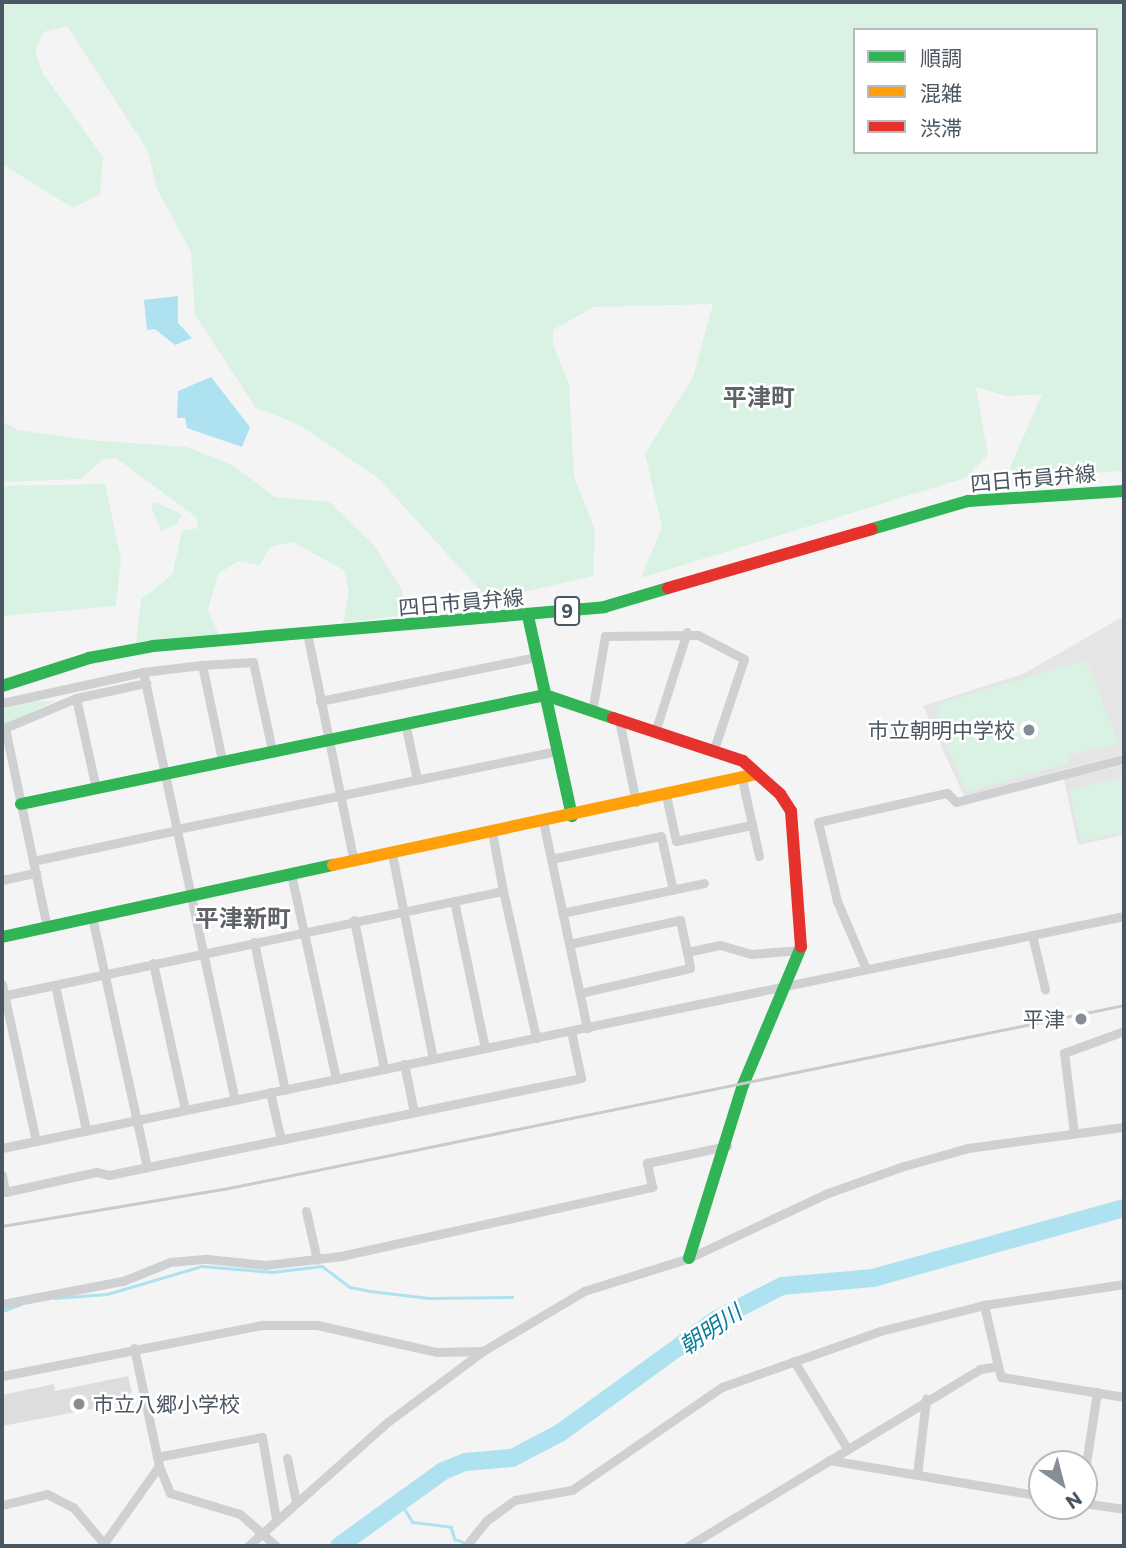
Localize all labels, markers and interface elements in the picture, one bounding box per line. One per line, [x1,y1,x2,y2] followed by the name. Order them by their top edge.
[853,28,1098,154] legend
[920,45,962,70] text: 順調
[920,80,962,105] text: 混雑
[920,115,962,140] text: 渋滞
[723,383,795,411] district label: 平津町
[969,460,1097,496] street label: 四日市員弁線
[397,584,525,620] street label: 四日市員弁線
[553,596,581,626] road number: 9
[868,717,1015,743] place label: 市立朝明中学校
[1021,722,1037,738] marker: 市立朝明中学校
[195,904,291,932] district label: 平津新町
[1023,1006,1065,1032] place label: 平津
[1071,1009,1091,1029] marker: 平津
[674,1298,746,1360] water label: 朝明川
[93,1391,240,1417] place label: 市立八郷小学校
[71,1396,87,1412] marker: 市立八郷小学校
[1028,1450,1098,1520] north arrow
[1062,1487,1087,1514] text: N

